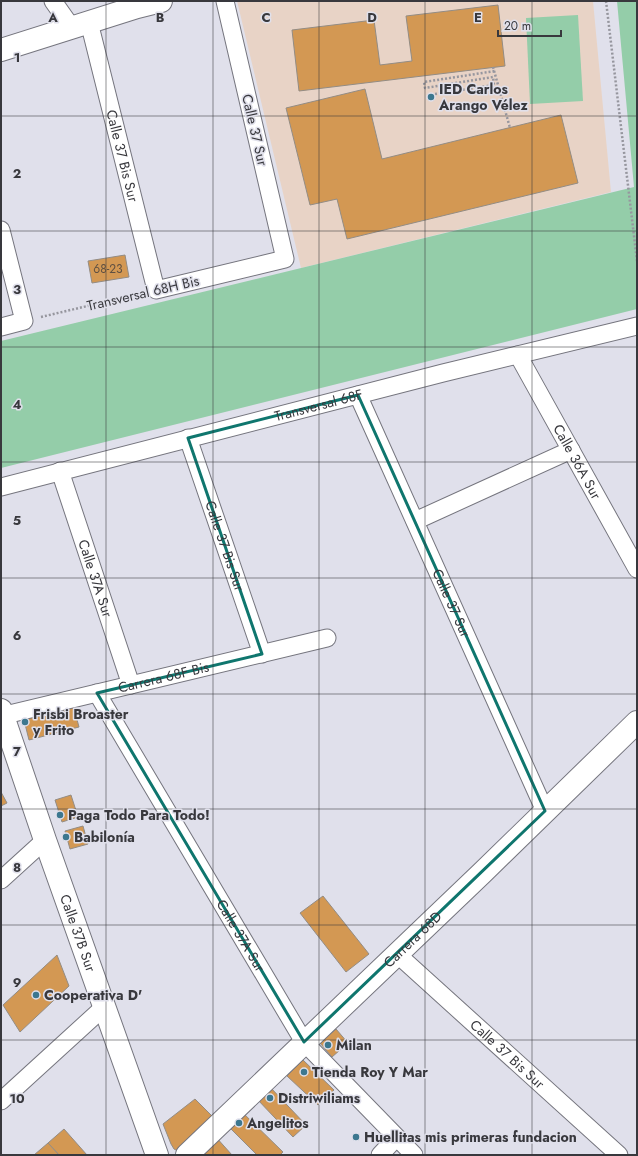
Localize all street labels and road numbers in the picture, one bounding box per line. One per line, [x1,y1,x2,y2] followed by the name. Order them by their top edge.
[237,92,273,168] street label: Calle 37 Sur
[101,108,144,204] street label: Calle 37 Bis Sur
[85,270,201,316] street label: Transversal 68H Bis
[272,384,365,426] street label: Transversal 68F
[548,420,606,503] street label: Calle 36A Sur
[200,498,250,594] street label: Calle 37 Bis Sur
[73,537,118,620] street label: Calle 37A Sur
[427,566,476,641] street label: Calle 37 Sur
[116,657,211,698] street label: Carrera 68F Bis
[55,892,101,975] street label: Calle 37B Sur
[212,896,270,976] street label: Calle 37A Sur
[379,907,446,972] street label: Carrera 68D
[466,1015,549,1093] street label: Calle 37 Bis Sur

